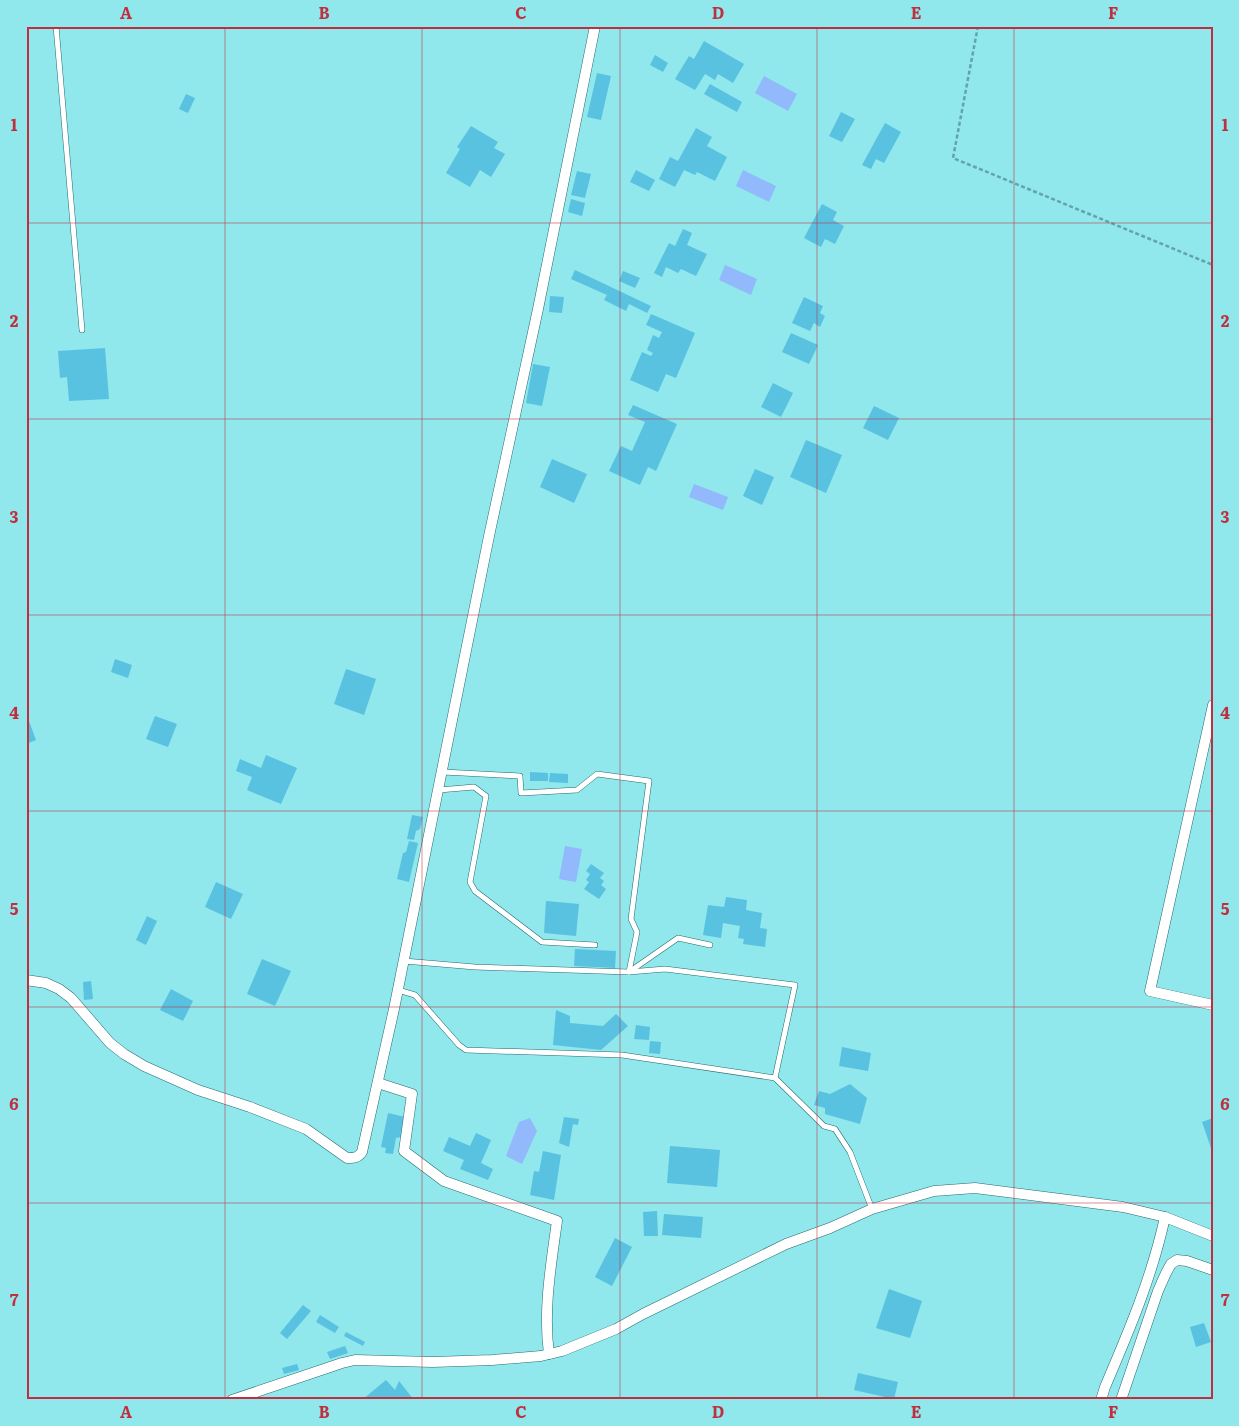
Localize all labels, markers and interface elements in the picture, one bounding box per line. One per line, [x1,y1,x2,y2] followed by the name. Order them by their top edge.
[120,0,132,24] text: A
[318,0,330,24] text: B
[515,0,527,24] text: C
[712,0,724,24] text: D
[911,0,922,24] text: E
[1108,0,1118,24] text: F
[11,112,18,136] text: 1
[1222,112,1229,136] text: 1
[10,308,19,332] text: 2
[1221,308,1230,332] text: 2
[10,504,19,528] text: 3
[1221,504,1230,528] text: 3
[9,700,19,724] text: 4
[1220,700,1230,724] text: 4
[10,896,19,920] text: 5
[1221,896,1230,920] text: 5
[9,1091,19,1115] text: 6
[1220,1091,1230,1115] text: 6
[10,1287,19,1311] text: 7
[1221,1287,1230,1311] text: 7
[120,1399,132,1423] text: A
[318,1399,330,1423] text: B
[515,1399,527,1423] text: C
[712,1399,724,1423] text: D
[911,1399,922,1423] text: E
[1108,1399,1118,1423] text: F

